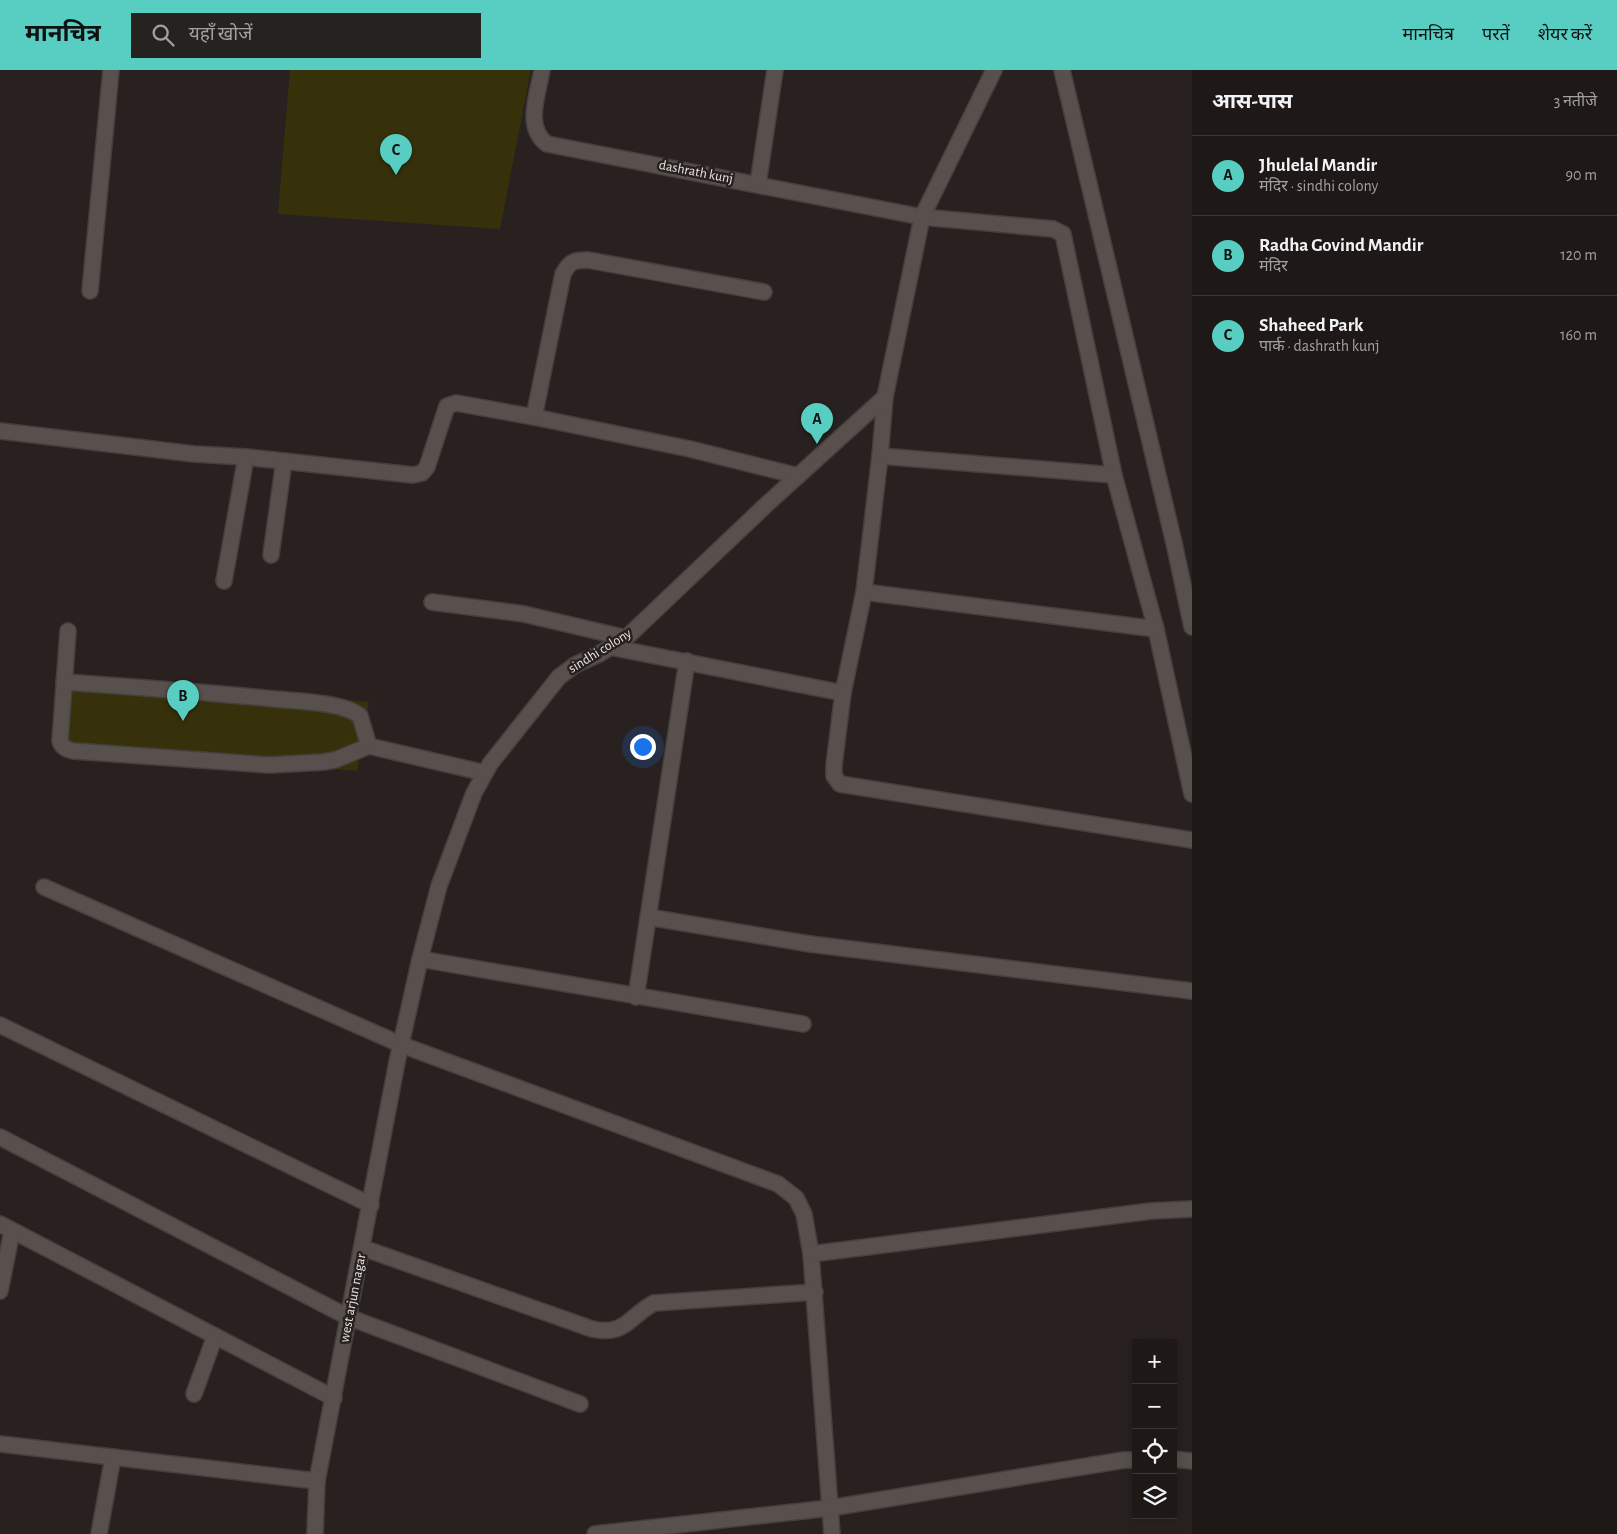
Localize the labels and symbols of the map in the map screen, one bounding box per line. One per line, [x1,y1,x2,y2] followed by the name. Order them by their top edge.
[380,134,412,175] pin: C
[658,158,734,186] street label: dashrath kunj
[801,403,833,444] pin: A
[566,626,634,676] street label: sindhi colony
[167,680,199,721] pin: B
[630,734,656,760] your location
[338,1252,369,1343] street label: west arjun nagar

